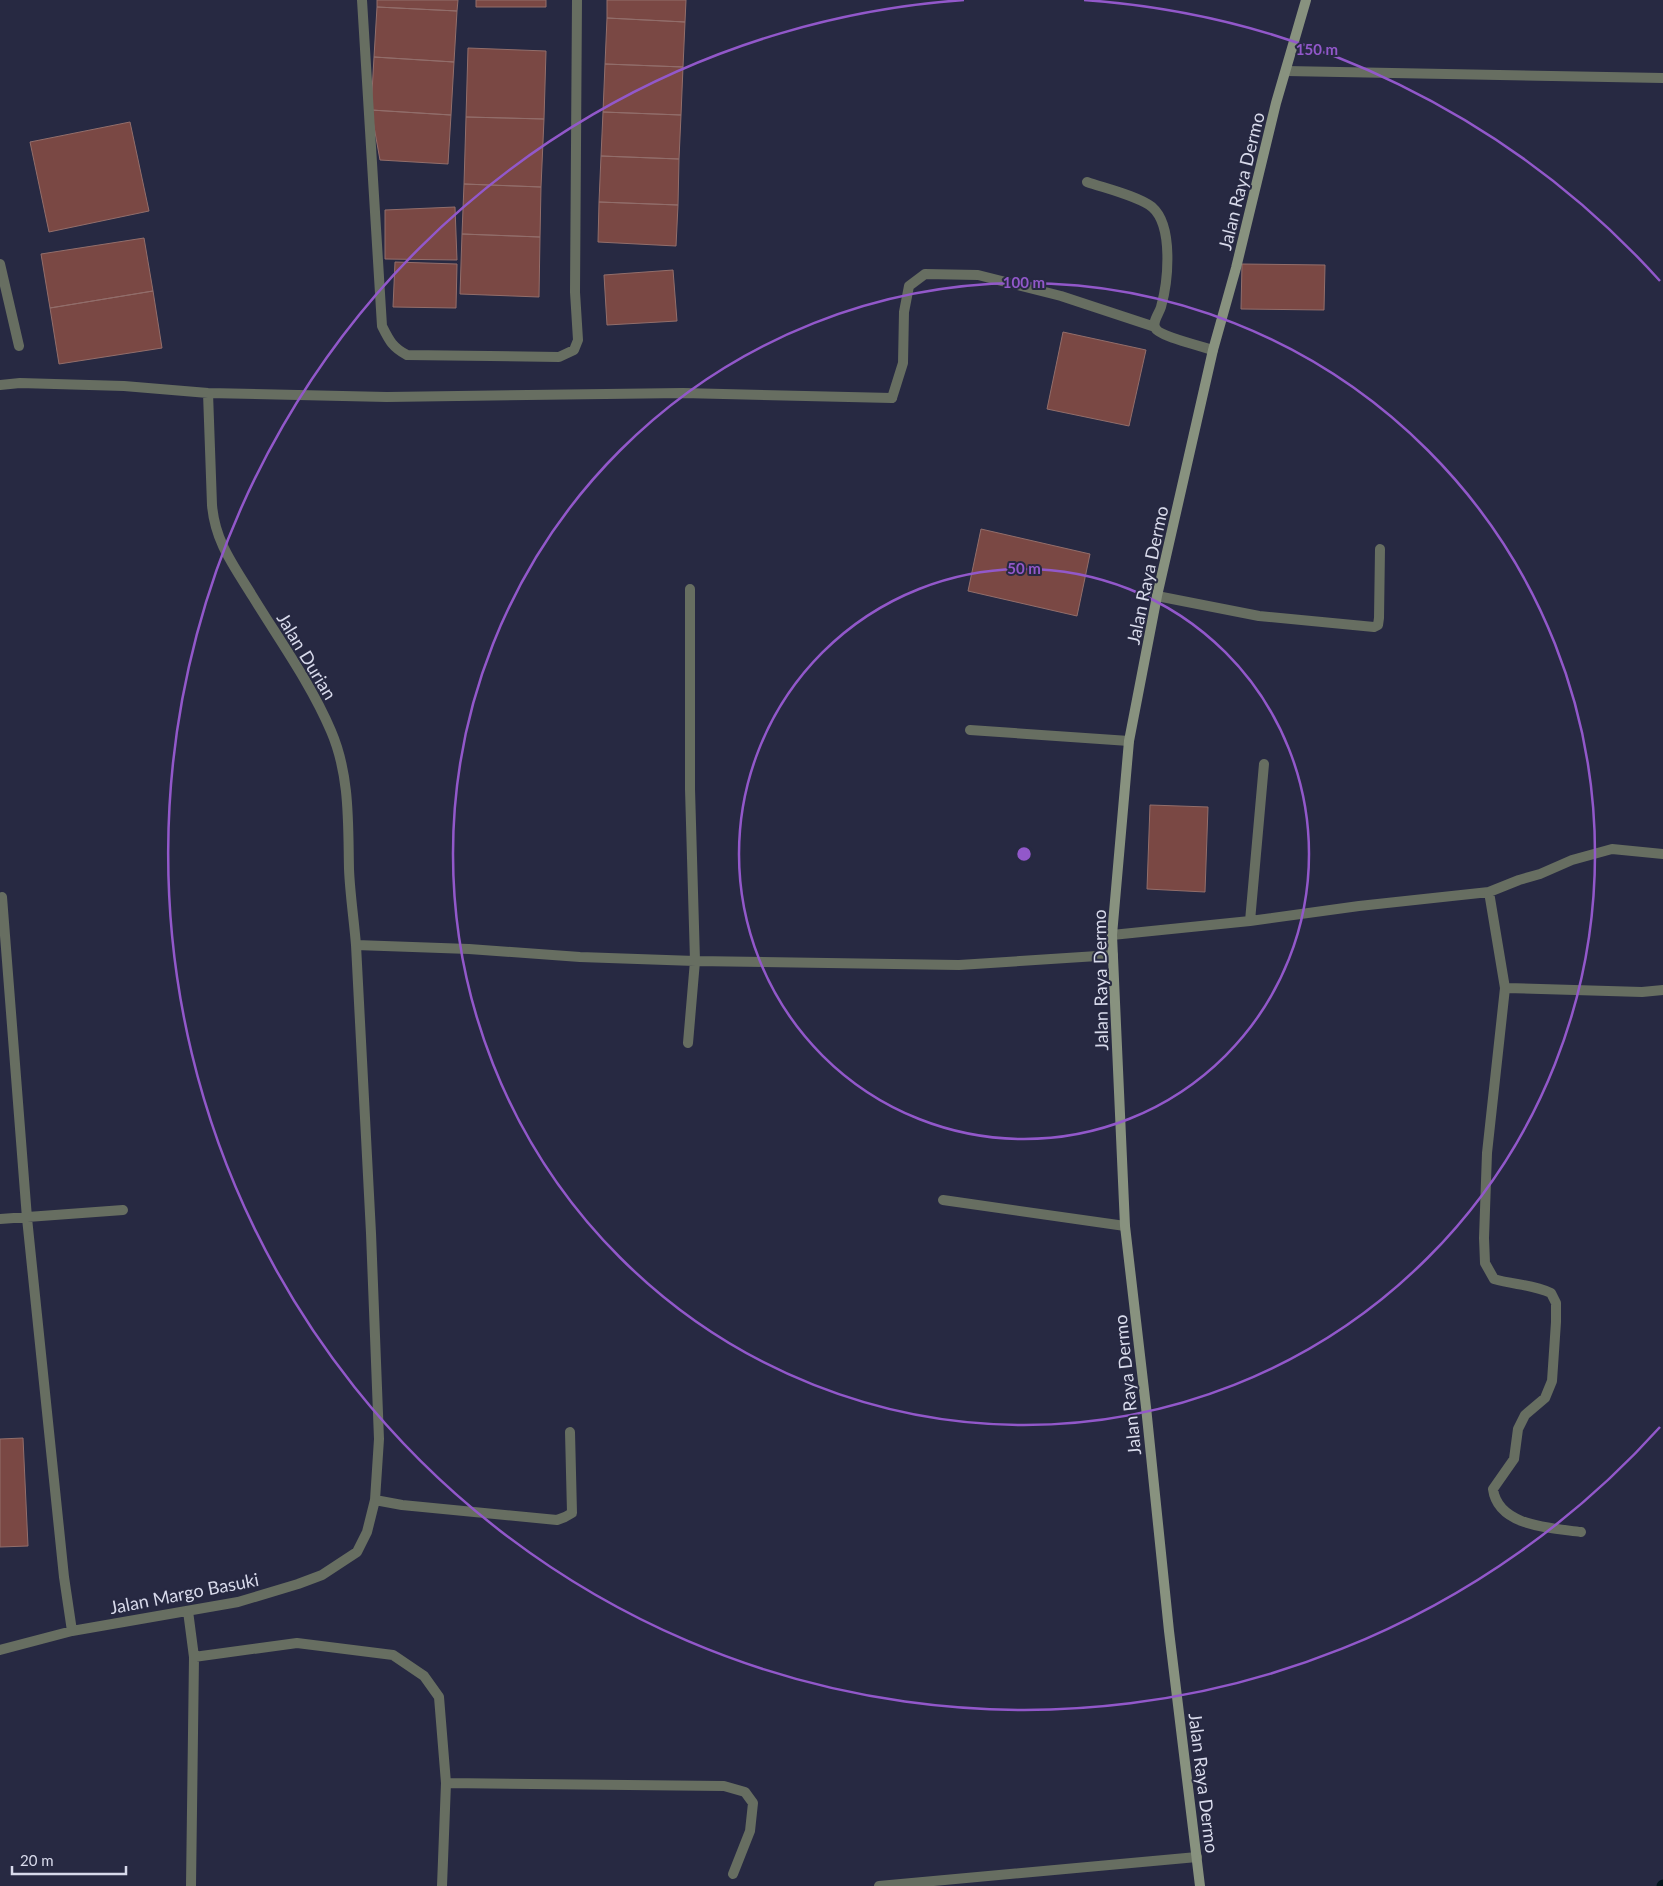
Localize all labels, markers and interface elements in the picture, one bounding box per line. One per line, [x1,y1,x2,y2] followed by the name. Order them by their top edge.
[1296,40,1338,58] text: 150 m
[1213,110,1269,252] street label: Jalan Raya Dermo
[1003,273,1045,291] text: 100 m
[1122,504,1172,646] street label: Jalan Raya Dermo
[1007,559,1041,577] text: 50 m
[272,609,342,703] street label: Jalan Durian
[1015,845,1033,863] centre of rings
[1088,909,1112,1051] street label: Jalan Raya Dermo
[1109,1314,1145,1456] street label: Jalan Raya Dermo
[108,1568,260,1618] street label: Jalan Margo Basuki
[1184,1712,1224,1854] street label: Jalan Raya Dermo
[12,1844,126,1876] scale bar
[20,1851,54,1869] text: 20 m

